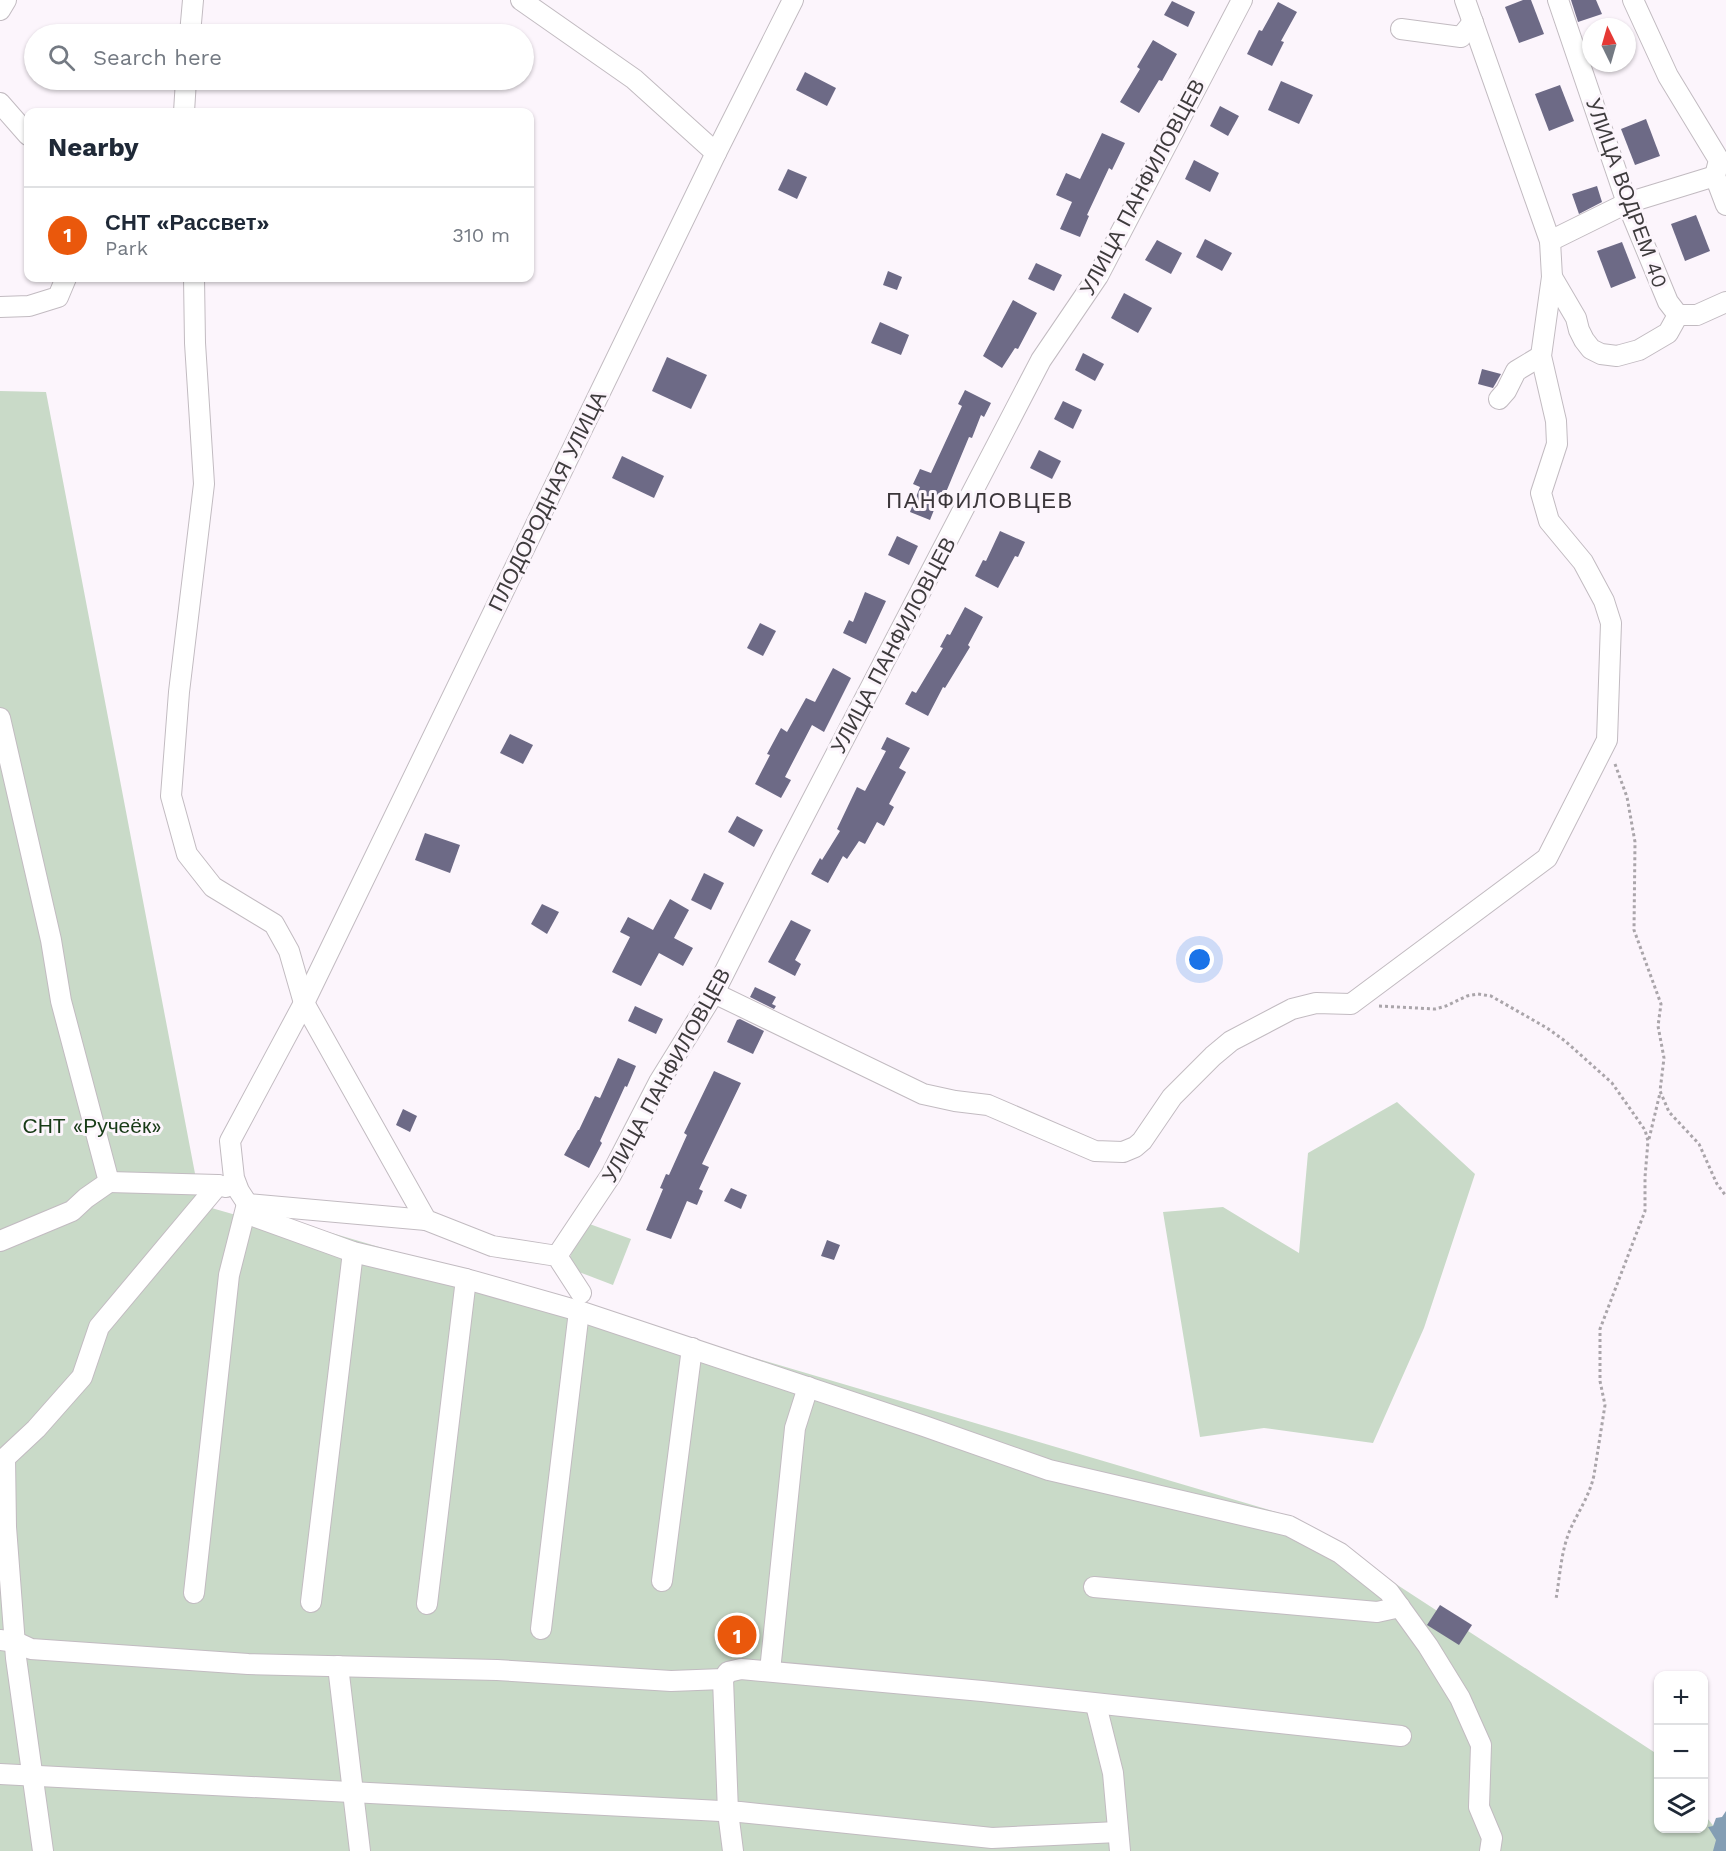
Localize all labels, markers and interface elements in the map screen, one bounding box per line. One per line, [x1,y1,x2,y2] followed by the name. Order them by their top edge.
[1582,18,1636,72] north arrow
[24,24,534,90] search box
[45,41,78,74] icon: search
[93,45,222,70] text: Search here
[1074,75,1210,299] street label: УЛИЦА ПАНФИЛОВЦЕВ
[1581,95,1673,291] street label: УЛИЦА ВОДРЕМ 40
[48,132,139,162] text: Nearby
[105,210,269,235] text: СНТ «Рассвет»
[63,223,72,247] text: 1
[452,223,510,247] text: 310 m
[105,236,148,260] text: Park
[483,387,611,615] street label: ПЛОДОРОДНАЯ УЛИЦА
[886,488,1074,513] district label: ПАНФИЛОВЦЕВ
[825,533,961,757] street label: УЛИЦА ПАНФИЛОВЦЕВ
[1185,945,1214,974] your location
[597,963,735,1187] street label: УЛИЦА ПАНФИЛОВЦЕВ
[22,1113,162,1138] park label: СНТ «Ручеёк»
[718,1612,756,1658] pin: 1
[1654,1671,1708,1833] map controls
[1654,1671,1708,1725] button: +
[1654,1725,1708,1779] button: −
[1654,1779,1708,1833] button: layers

